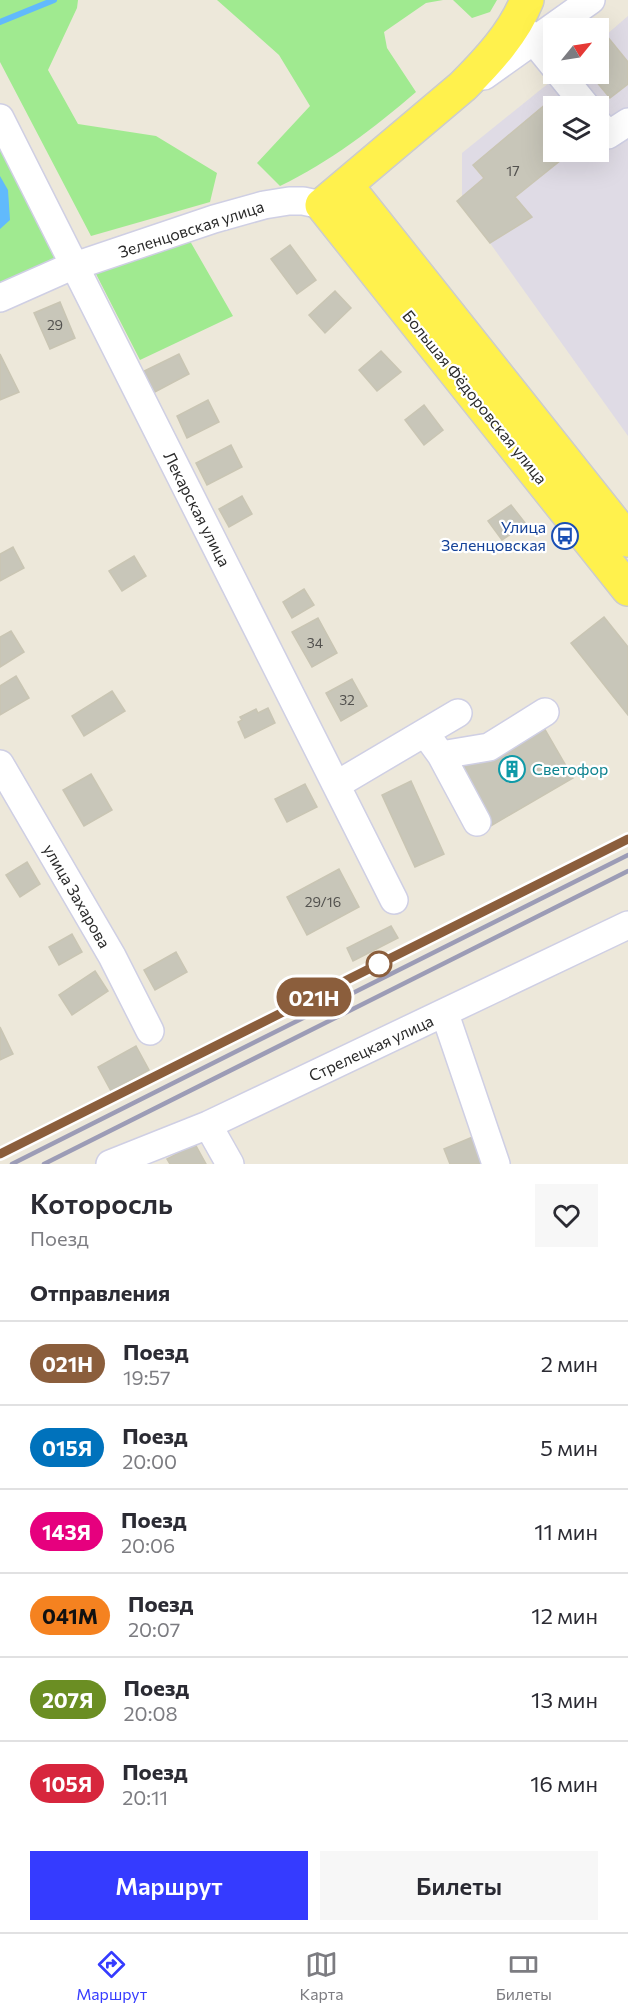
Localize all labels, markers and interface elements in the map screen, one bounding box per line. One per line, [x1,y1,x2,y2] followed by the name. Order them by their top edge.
[543,18,609,84] north arrow
[543,18,609,162] map controls
[543,96,609,162] button: layers
[506,162,520,179] house number: 17
[116,196,266,261] street label: Зеленцовская улица
[399,306,552,488] street label: Большая Фёдоровская улица
[47,316,63,333] house number: 29
[160,448,235,570] street label: Лекарская улица
[441,517,546,554] place label: Улица Зеленцовская
[550,521,580,551] bus stop icon: Улица Зеленцовская
[307,634,324,651] house number: 34
[339,691,355,708] house number: 32
[497,754,527,784] building icon: Светофор
[532,759,608,778] place label: Светофор
[40,840,115,951] street label: улица Захарова
[305,893,341,910] house number: 29/16
[366,951,392,977] unlabelled marker
[272,978,356,1016] line badge: 021Н
[288,985,340,1010] text: 021Н
[306,1010,436,1085] street label: Стрелецкая улица
[535,1184,598,1247] button: heart
[30,1186,173,1220] text: Которосль
[30,1226,89,1250] text: Поезд
[30,1279,170,1306] text: Отправления
[123,1338,189,1365] text: Поезд
[541,1350,598,1377] text: 2 мин
[42,1351,93,1376] text: 021Н
[123,1365,171,1389] text: 19:57
[122,1422,188,1449] text: Поезд
[540,1434,598,1461] text: 5 мин
[42,1435,92,1460] text: 015Я
[122,1449,177,1473] text: 20:00
[121,1506,187,1533] text: Поезд
[534,1518,598,1545] text: 11 мин
[42,1519,91,1544] text: 143Я
[121,1533,175,1557] text: 20:06
[128,1590,193,1617] text: Поезд
[531,1602,598,1629] text: 12 мин
[42,1603,98,1628] text: 041М
[128,1617,180,1641] text: 20:07
[124,1674,189,1701] text: Поезд
[531,1686,598,1713] text: 13 мин
[42,1687,94,1712] text: 207Я
[124,1701,178,1725] text: 20:08
[122,1758,188,1785] text: Поезд
[530,1770,598,1797] text: 16 мин
[42,1771,92,1796] text: 105Я
[122,1785,168,1809] text: 20:11
[30,1851,308,1920] button: Маршрут
[320,1851,598,1920] button: Билеты
[76,1948,147,2003] tab: Маршрут
[299,1948,344,2003] tab: Карта
[496,1948,552,2003] tab: Билеты

